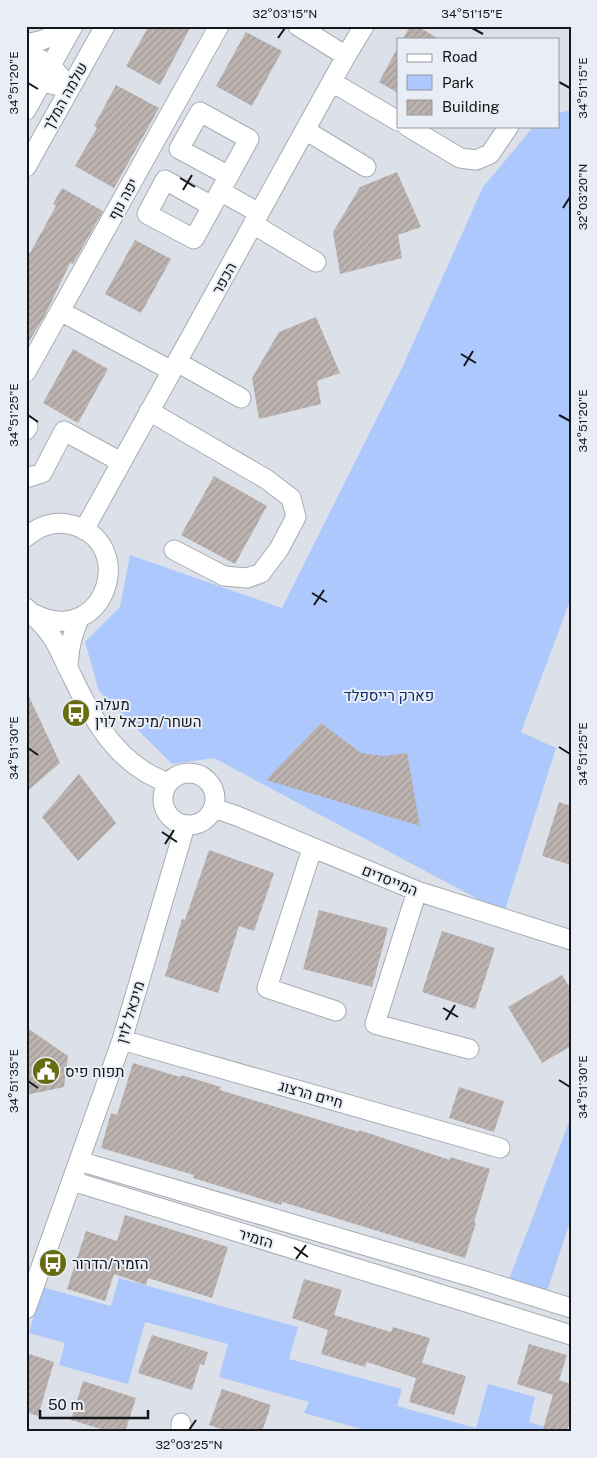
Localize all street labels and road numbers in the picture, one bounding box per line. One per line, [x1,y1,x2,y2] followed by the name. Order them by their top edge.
[39,59,91,133] street label: שלמה המלך
[105,175,141,223] street label: יפה נוף
[208,259,240,297] street label: הכפר
[360,861,420,899] street label: המייסדים
[113,979,147,1045] street label: מיכאל לוין
[277,1077,345,1111] street label: חיים הרצוג
[237,1225,275,1251] street label: הזמיר

